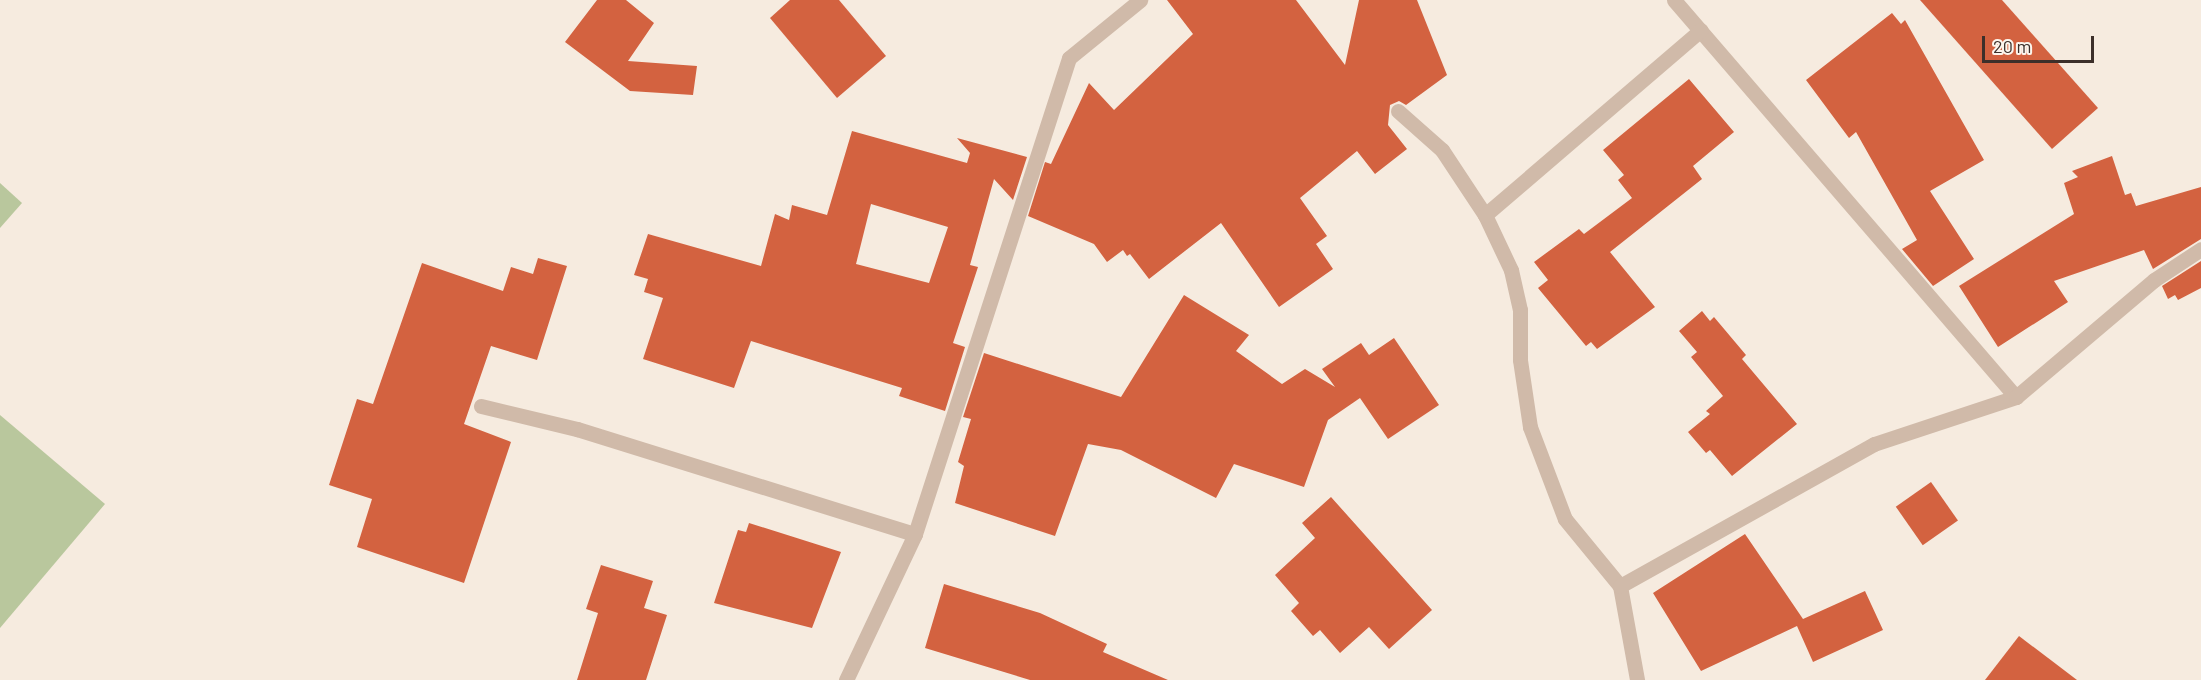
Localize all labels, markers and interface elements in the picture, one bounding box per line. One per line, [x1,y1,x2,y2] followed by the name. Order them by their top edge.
[1985,24,2098,62] scale bar
[1993,35,2031,57] text: 20 m

